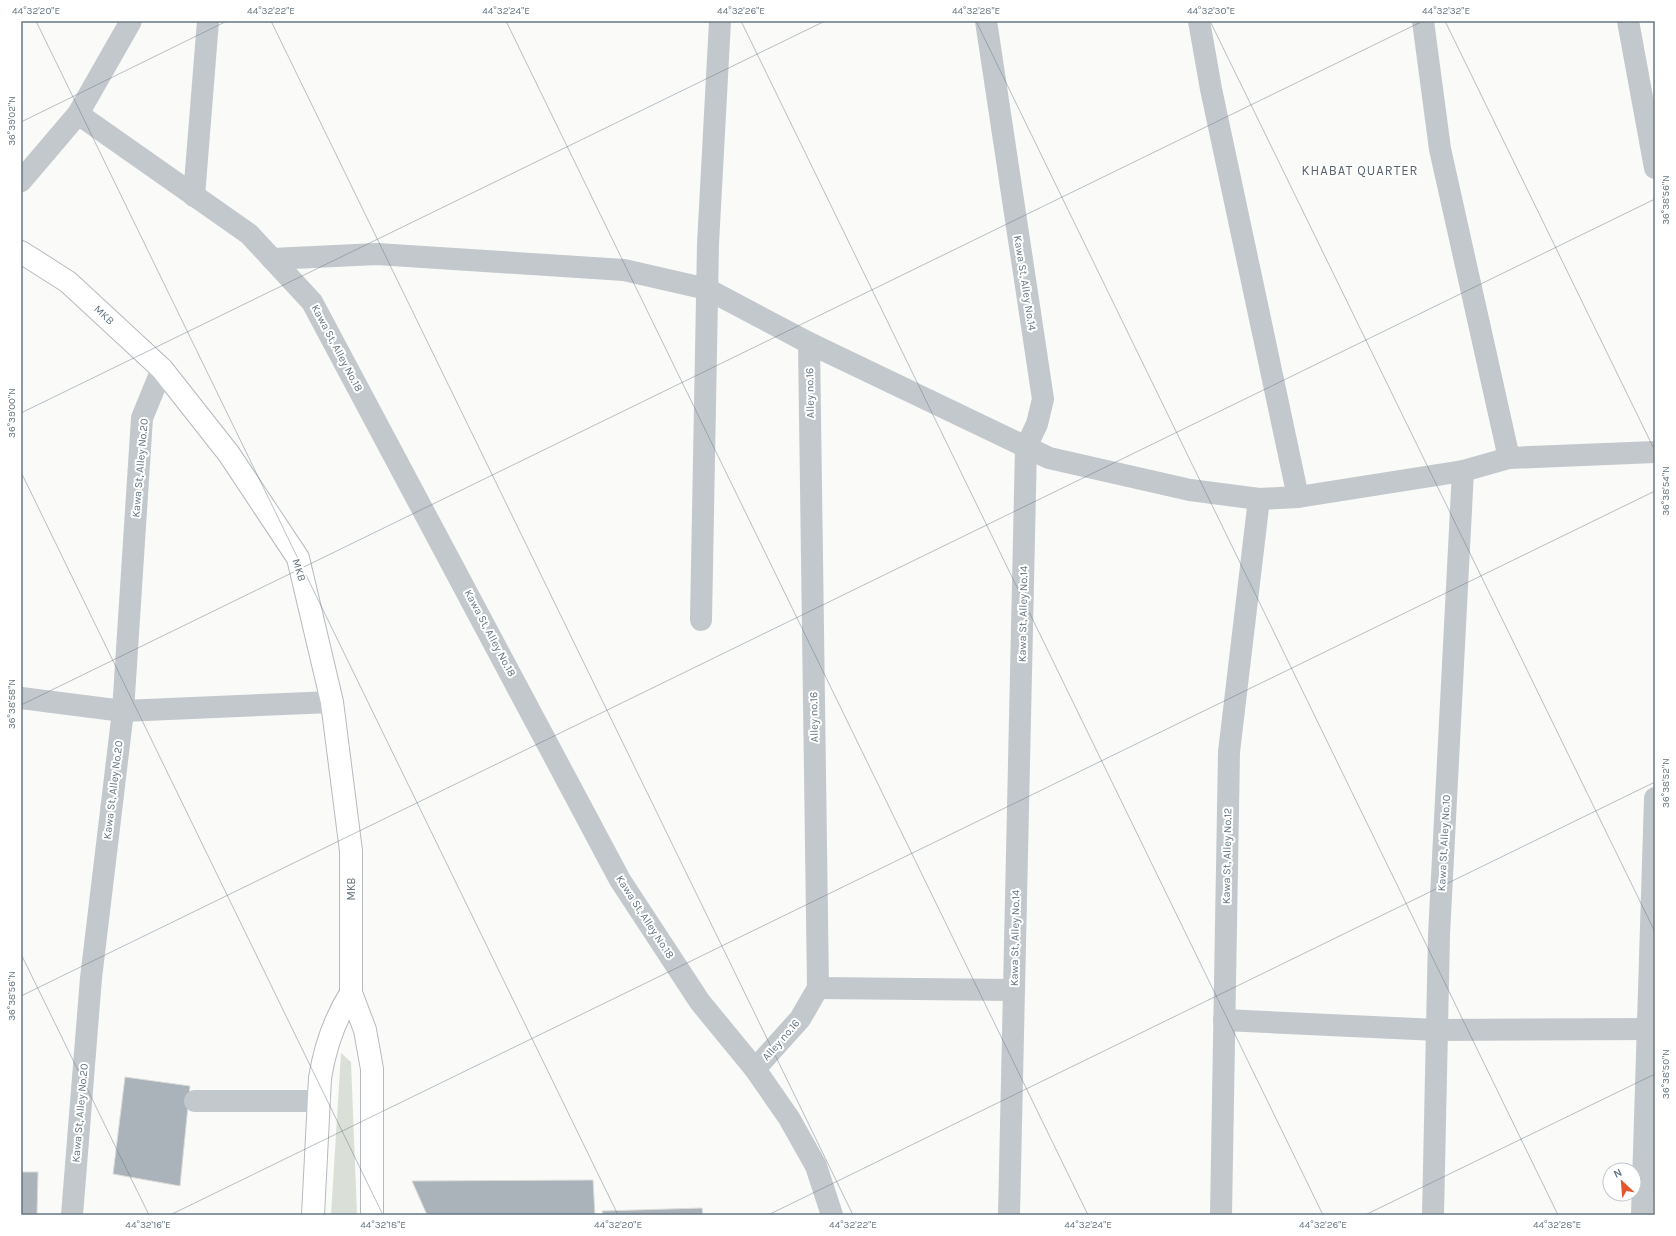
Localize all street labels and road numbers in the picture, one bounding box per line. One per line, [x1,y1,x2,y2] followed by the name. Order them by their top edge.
[1011,234,1039,332] street label: Kawa St, Alley No.14
[91,302,117,328] street label: MKB
[309,302,366,394] street label: Kawa St, Alley No.18
[803,368,817,418] street label: Alley no.16
[129,418,151,518] street label: Kawa St, Alley No.20
[289,557,309,583] street label: MKB
[1016,566,1030,662] street label: Kawa St, Alley No.14
[462,587,519,679] street label: Kawa St, Alley No.18
[807,692,821,742] street label: Alley no.16
[100,740,126,840] street label: Kawa St, Alley No.20
[1435,794,1453,892] street label: Kawa St, Alley No.10
[1220,808,1234,904] street label: Kawa St, Alley No.12
[613,873,677,961] street label: Kawa St, Alley No.18
[345,877,358,900] street label: MKB
[1008,890,1022,986] street label: Kawa St, Alley No.14
[760,1017,802,1063] street label: Alley no.16
[69,1063,91,1163] street label: Kawa St, Alley No.20

